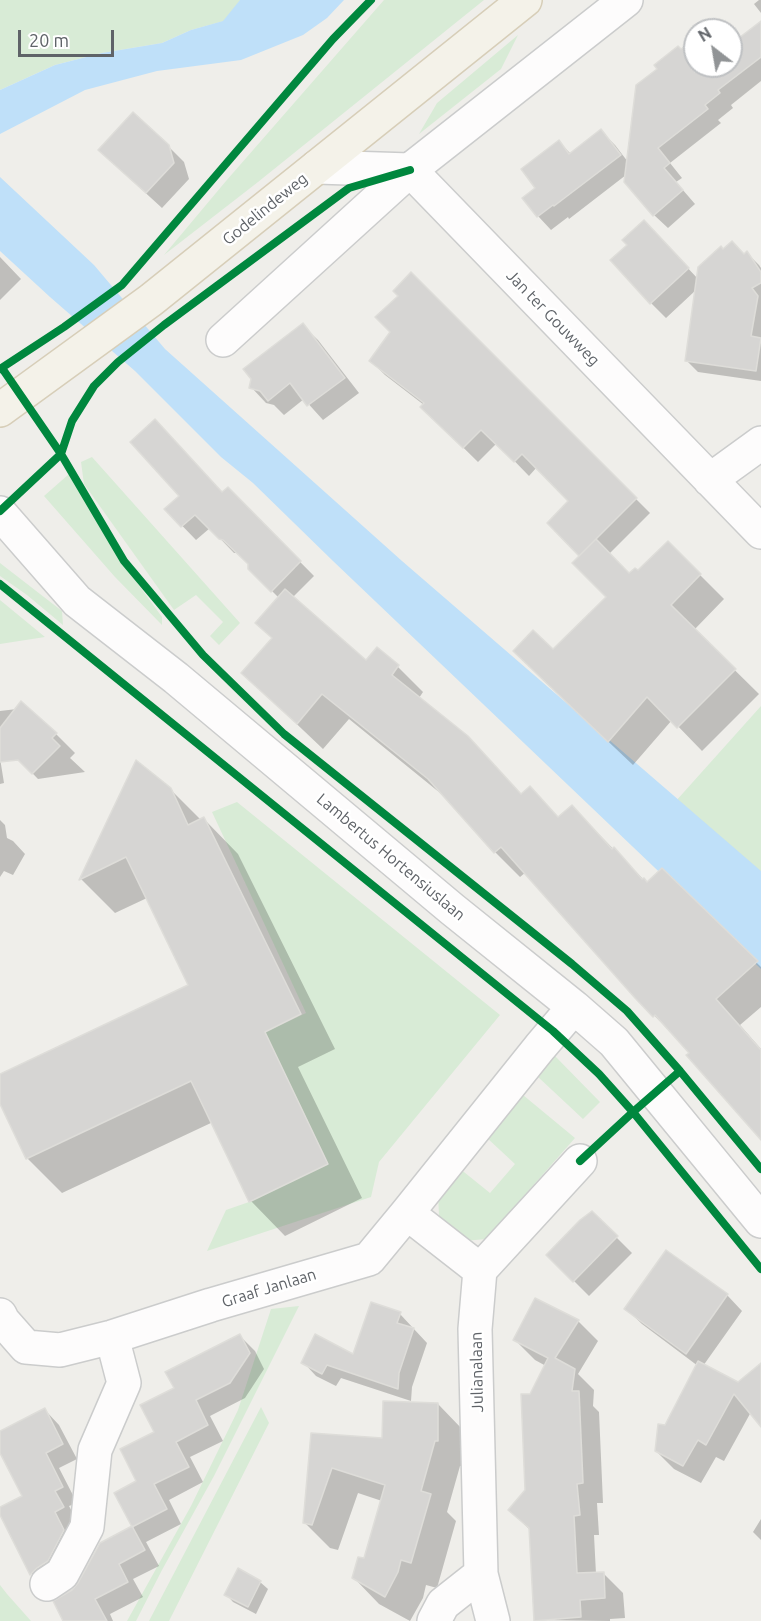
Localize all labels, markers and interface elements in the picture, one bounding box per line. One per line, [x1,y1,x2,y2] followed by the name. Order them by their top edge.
[21,18,117,56] scale bar
[683,18,743,78] north arrow
[695,23,715,45] text: N
[29,30,69,50] text: 20 m
[219,169,311,249] street label: Godelindeweg
[502,266,604,370] street label: Jan ter Gouwweg
[313,789,469,925] street label: Lambertus Hortensiuslaan
[219,1265,319,1311] street label: Graaf Janlaan
[467,1332,487,1412] street label: Julianalaan

